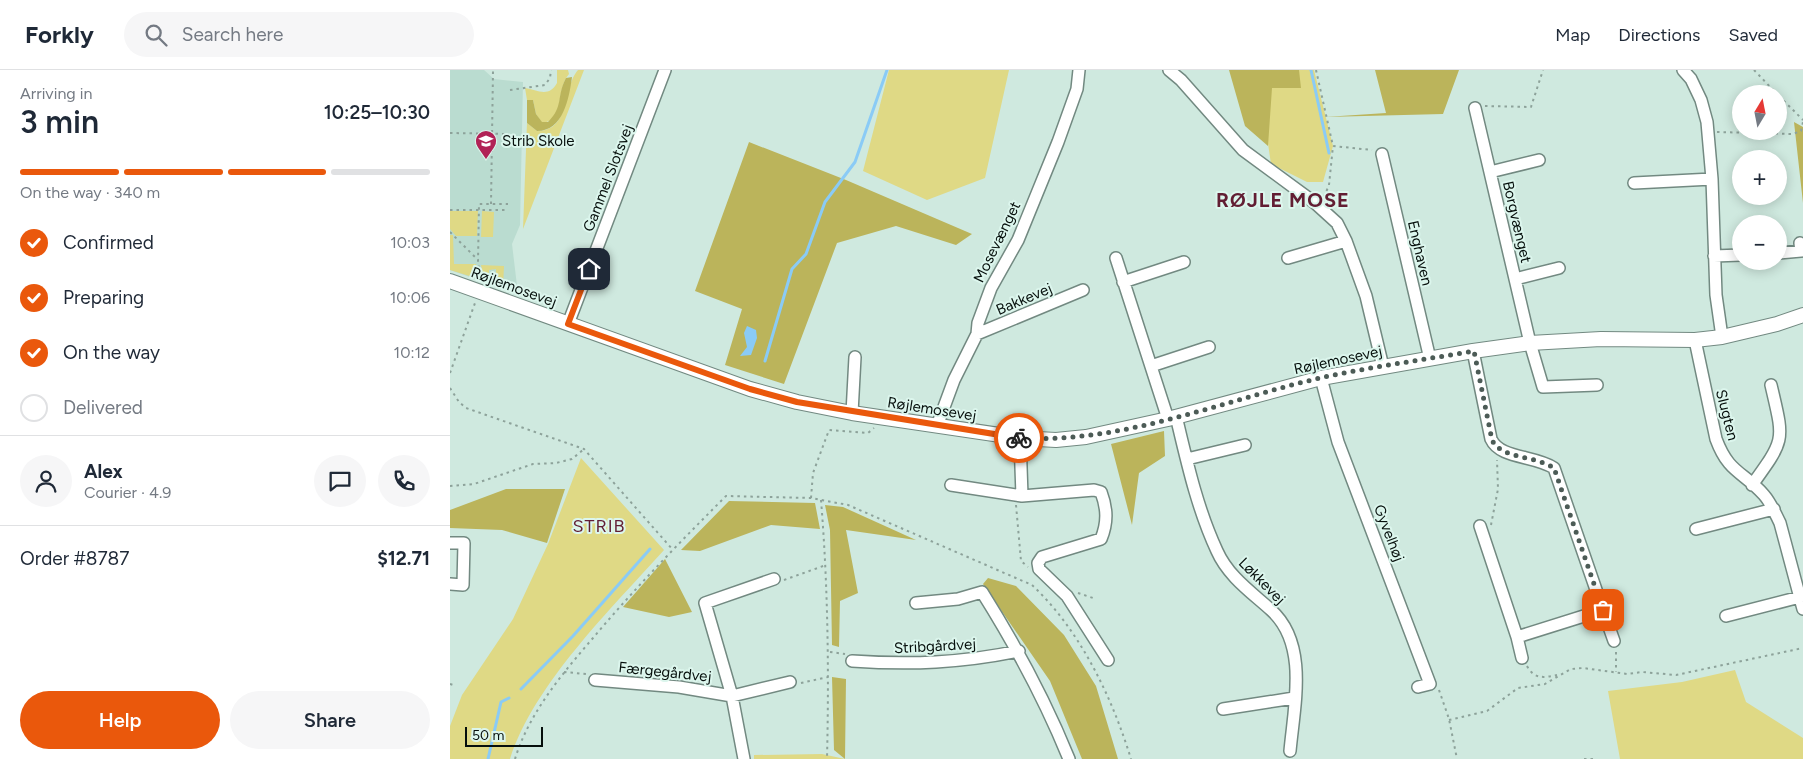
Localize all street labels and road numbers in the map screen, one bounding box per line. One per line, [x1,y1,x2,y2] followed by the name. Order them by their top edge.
[579,122,637,234] street label: Gammel Slotsvej
[1499,179,1535,265] street label: Borgvænget
[970,198,1025,286] street label: Mosevænget
[1404,219,1436,287] street label: Enghaven
[469,263,559,311] street label: Røjlemosevej
[993,279,1055,319] street label: Bakkevej
[1292,342,1384,378] street label: Røjlemosevej
[1712,388,1742,442] street label: Slugten
[886,393,978,425] street label: Røjlemosevej
[1370,502,1408,564] street label: Gyvelhøj
[1235,554,1289,608] street label: Løkkevej
[893,635,977,657] street label: Stribgårdvej
[618,658,712,686] street label: Færgegårdvej

